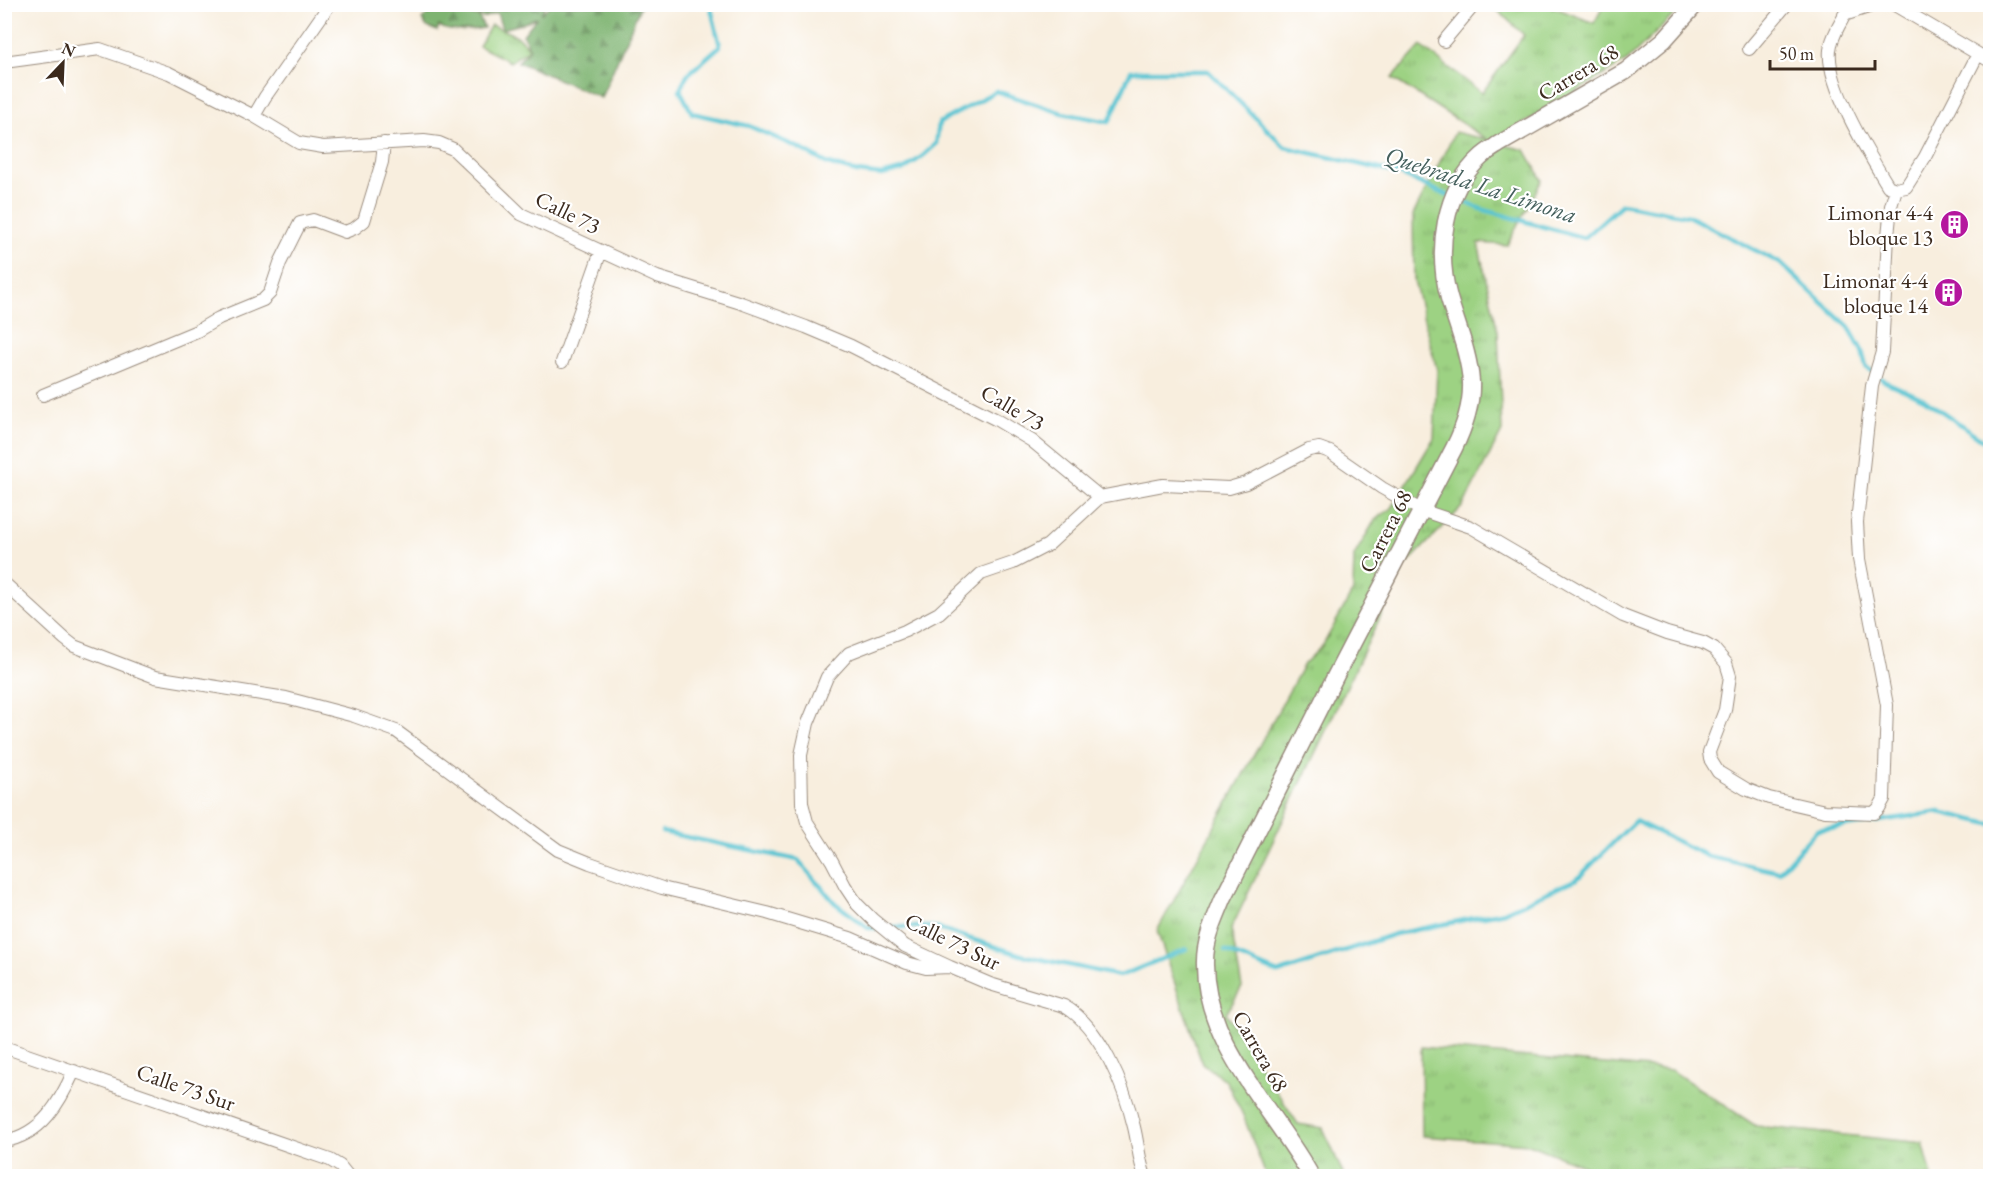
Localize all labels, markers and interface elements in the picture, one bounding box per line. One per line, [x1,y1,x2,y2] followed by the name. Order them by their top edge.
[33,33,93,93] north arrow
[1770,33,1875,71] scale bar
[59,37,79,62] text: N
[1533,37,1624,108] street label: Carrera 68
[1779,42,1814,65] text: 50 m
[1382,139,1581,230] water label: Quebrada La Limona
[530,184,605,241] street label: Calle 73
[1827,198,1933,252] place label: Limonar 4-4 bloque 13
[1938,209,1970,241] building icon: Limonar 4-4 bloque 13
[1822,266,1928,320] place label: Limonar 4-4 bloque 14
[1933,277,1965,309] building icon: Limonar 4-4 bloque 14
[976,378,1050,437] street label: Calle 73
[1352,485,1419,578] street label: Carrera 68
[900,906,1006,977] street label: Calle 73 Sur
[1226,1005,1295,1097] street label: Carrera 68
[133,1057,240,1118] street label: Calle 73 Sur

